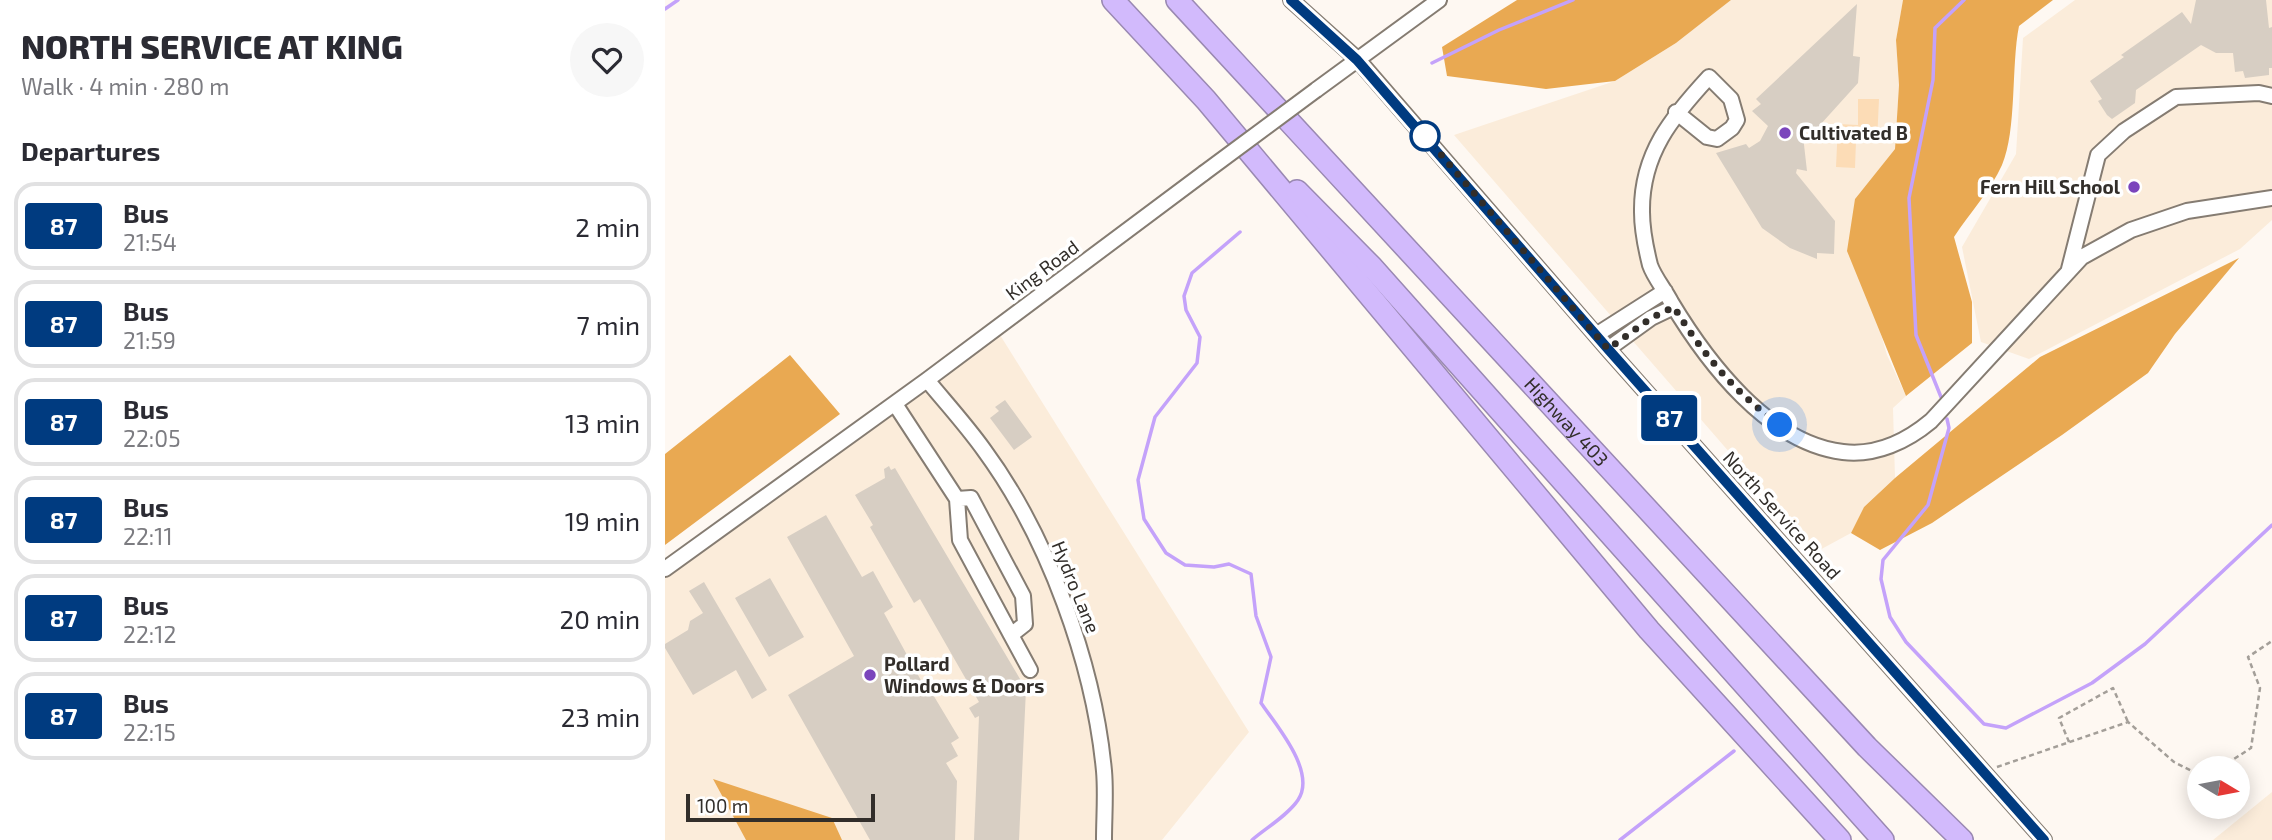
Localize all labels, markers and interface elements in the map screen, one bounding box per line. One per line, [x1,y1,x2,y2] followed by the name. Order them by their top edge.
[570,23,644,97] button: heart
[21,26,403,66] text: NORTH SERVICE AT KING
[21,72,229,100] text: Walk · 4 min · 280 m
[1410,121,1440,151] unlabelled marker
[1799,121,1908,144] place label: Cultivated B
[1777,125,1793,141] marker: Cultivated B
[21,135,160,166] text: Departures
[1980,175,2121,198] place label: Fern Hill School
[2126,179,2142,195] marker: Fern Hill School
[123,197,169,228] text: Bus
[50,211,77,240] text: 87
[575,211,640,242] text: 2 min
[123,228,177,256] text: 21:54
[1001,235,1083,305] street label: King Road
[123,295,169,326] text: Bus
[50,309,77,338] text: 87
[577,309,640,340] text: 7 min
[123,326,176,354] text: 21:59
[1520,372,1614,471] street label: Highway 403
[123,393,169,424] text: Bus
[1637,395,1701,441] line badge: 87
[1655,403,1683,432] text: 87
[50,407,77,436] text: 87
[565,407,640,438] text: 13 min
[1762,407,1797,442] your location
[123,424,180,452] text: 22:05
[1719,446,1846,584] street label: North Service Road
[123,491,169,522] text: Bus
[50,505,77,534] text: 87
[565,505,640,536] text: 19 min
[123,522,173,550] text: 22:11
[1048,537,1105,636] street label: Hydro Lane
[123,589,169,620] text: Bus
[50,603,77,632] text: 87
[560,603,640,634] text: 20 min
[123,620,176,648] text: 22:12
[884,652,1044,697] place label: Pollard Windows & Doors
[862,667,878,683] marker: Pollard Windows & Doors
[123,687,169,718] text: Bus
[50,701,77,730] text: 87
[561,701,640,732] text: 23 min
[123,718,176,746] text: 22:15
[2187,756,2251,819] north arrow
[2187,756,2250,819] map controls
[686,791,875,823] scale bar
[697,794,748,817] text: 100 m

